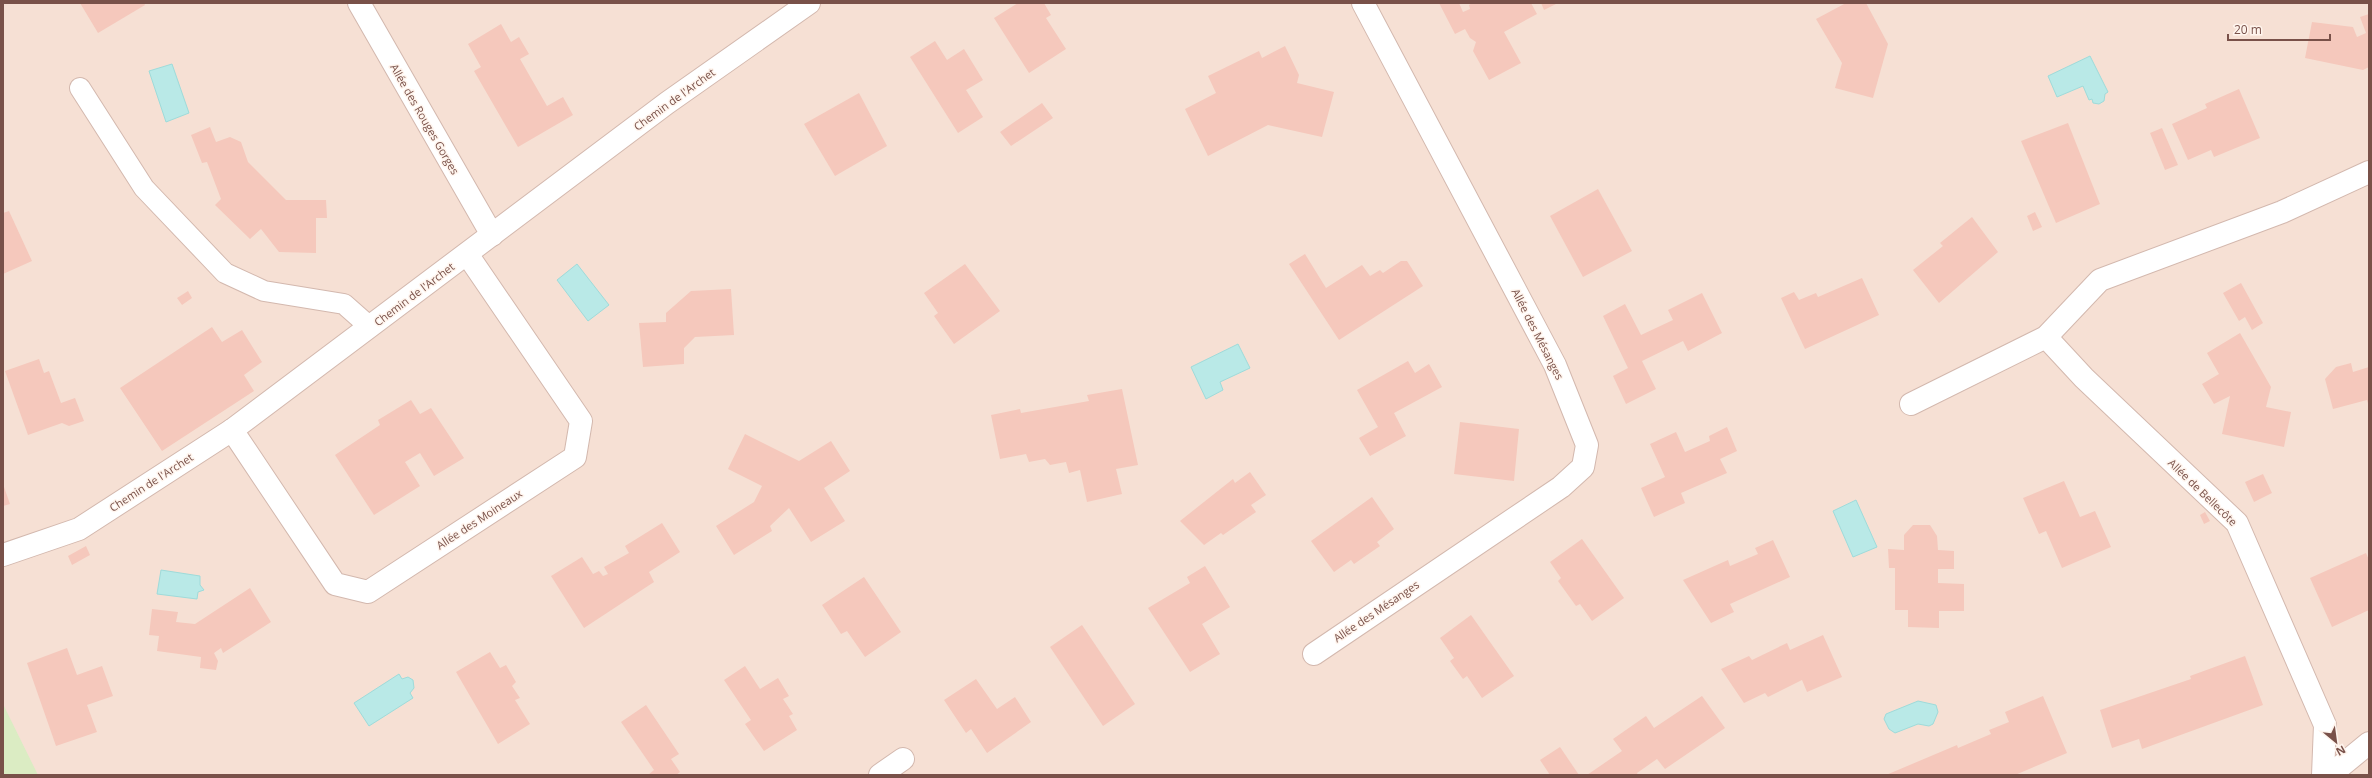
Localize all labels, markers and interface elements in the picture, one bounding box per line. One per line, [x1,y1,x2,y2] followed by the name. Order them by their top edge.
[2228,16,2330,42] scale bar
[2234,21,2262,38] text: 20 m
[387,61,463,177] street label: Allée des Rouges Gorges
[630,64,718,134] street label: Chemin de l'Archet
[371,259,457,329] street label: Chemin de l'Archet
[1509,286,1567,382] street label: Allée des Mésanges
[106,449,196,515] street label: Chemin de l'Archet
[2165,455,2241,529] street label: Allée de Bellecôte
[433,485,525,552] street label: Allée des Moineaux
[1330,577,1422,645] street label: Allée des Mésanges
[2316,722,2356,762] north arrow
[2334,742,2349,760] text: N

